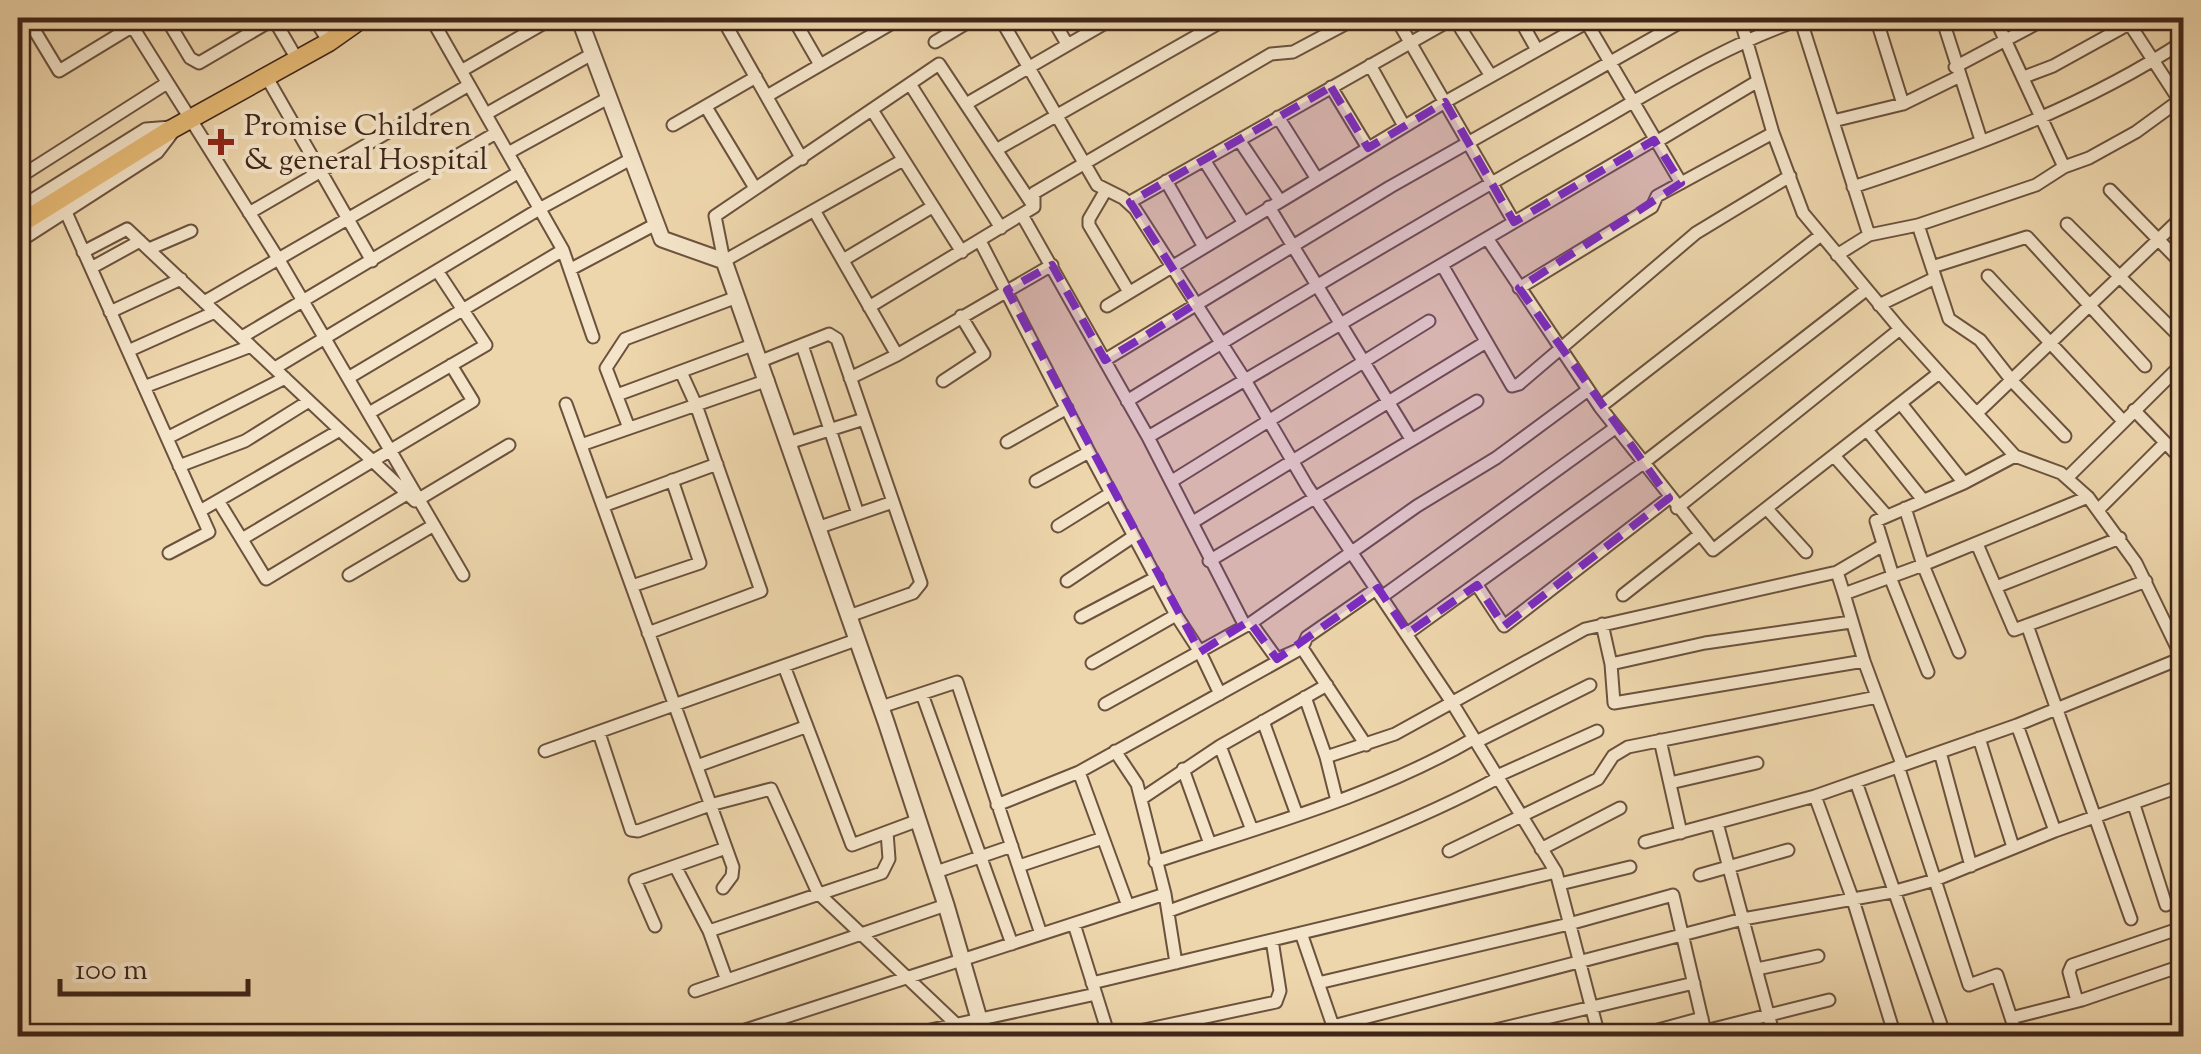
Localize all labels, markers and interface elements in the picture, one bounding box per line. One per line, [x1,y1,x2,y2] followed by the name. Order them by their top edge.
[244,106,488,183] place label: Promise Children & general Hospital
[208,129,234,155] marker: Promise Children & general Hospital
[60,934,248,996] scale bar
[75,950,148,993] text: 100 m

